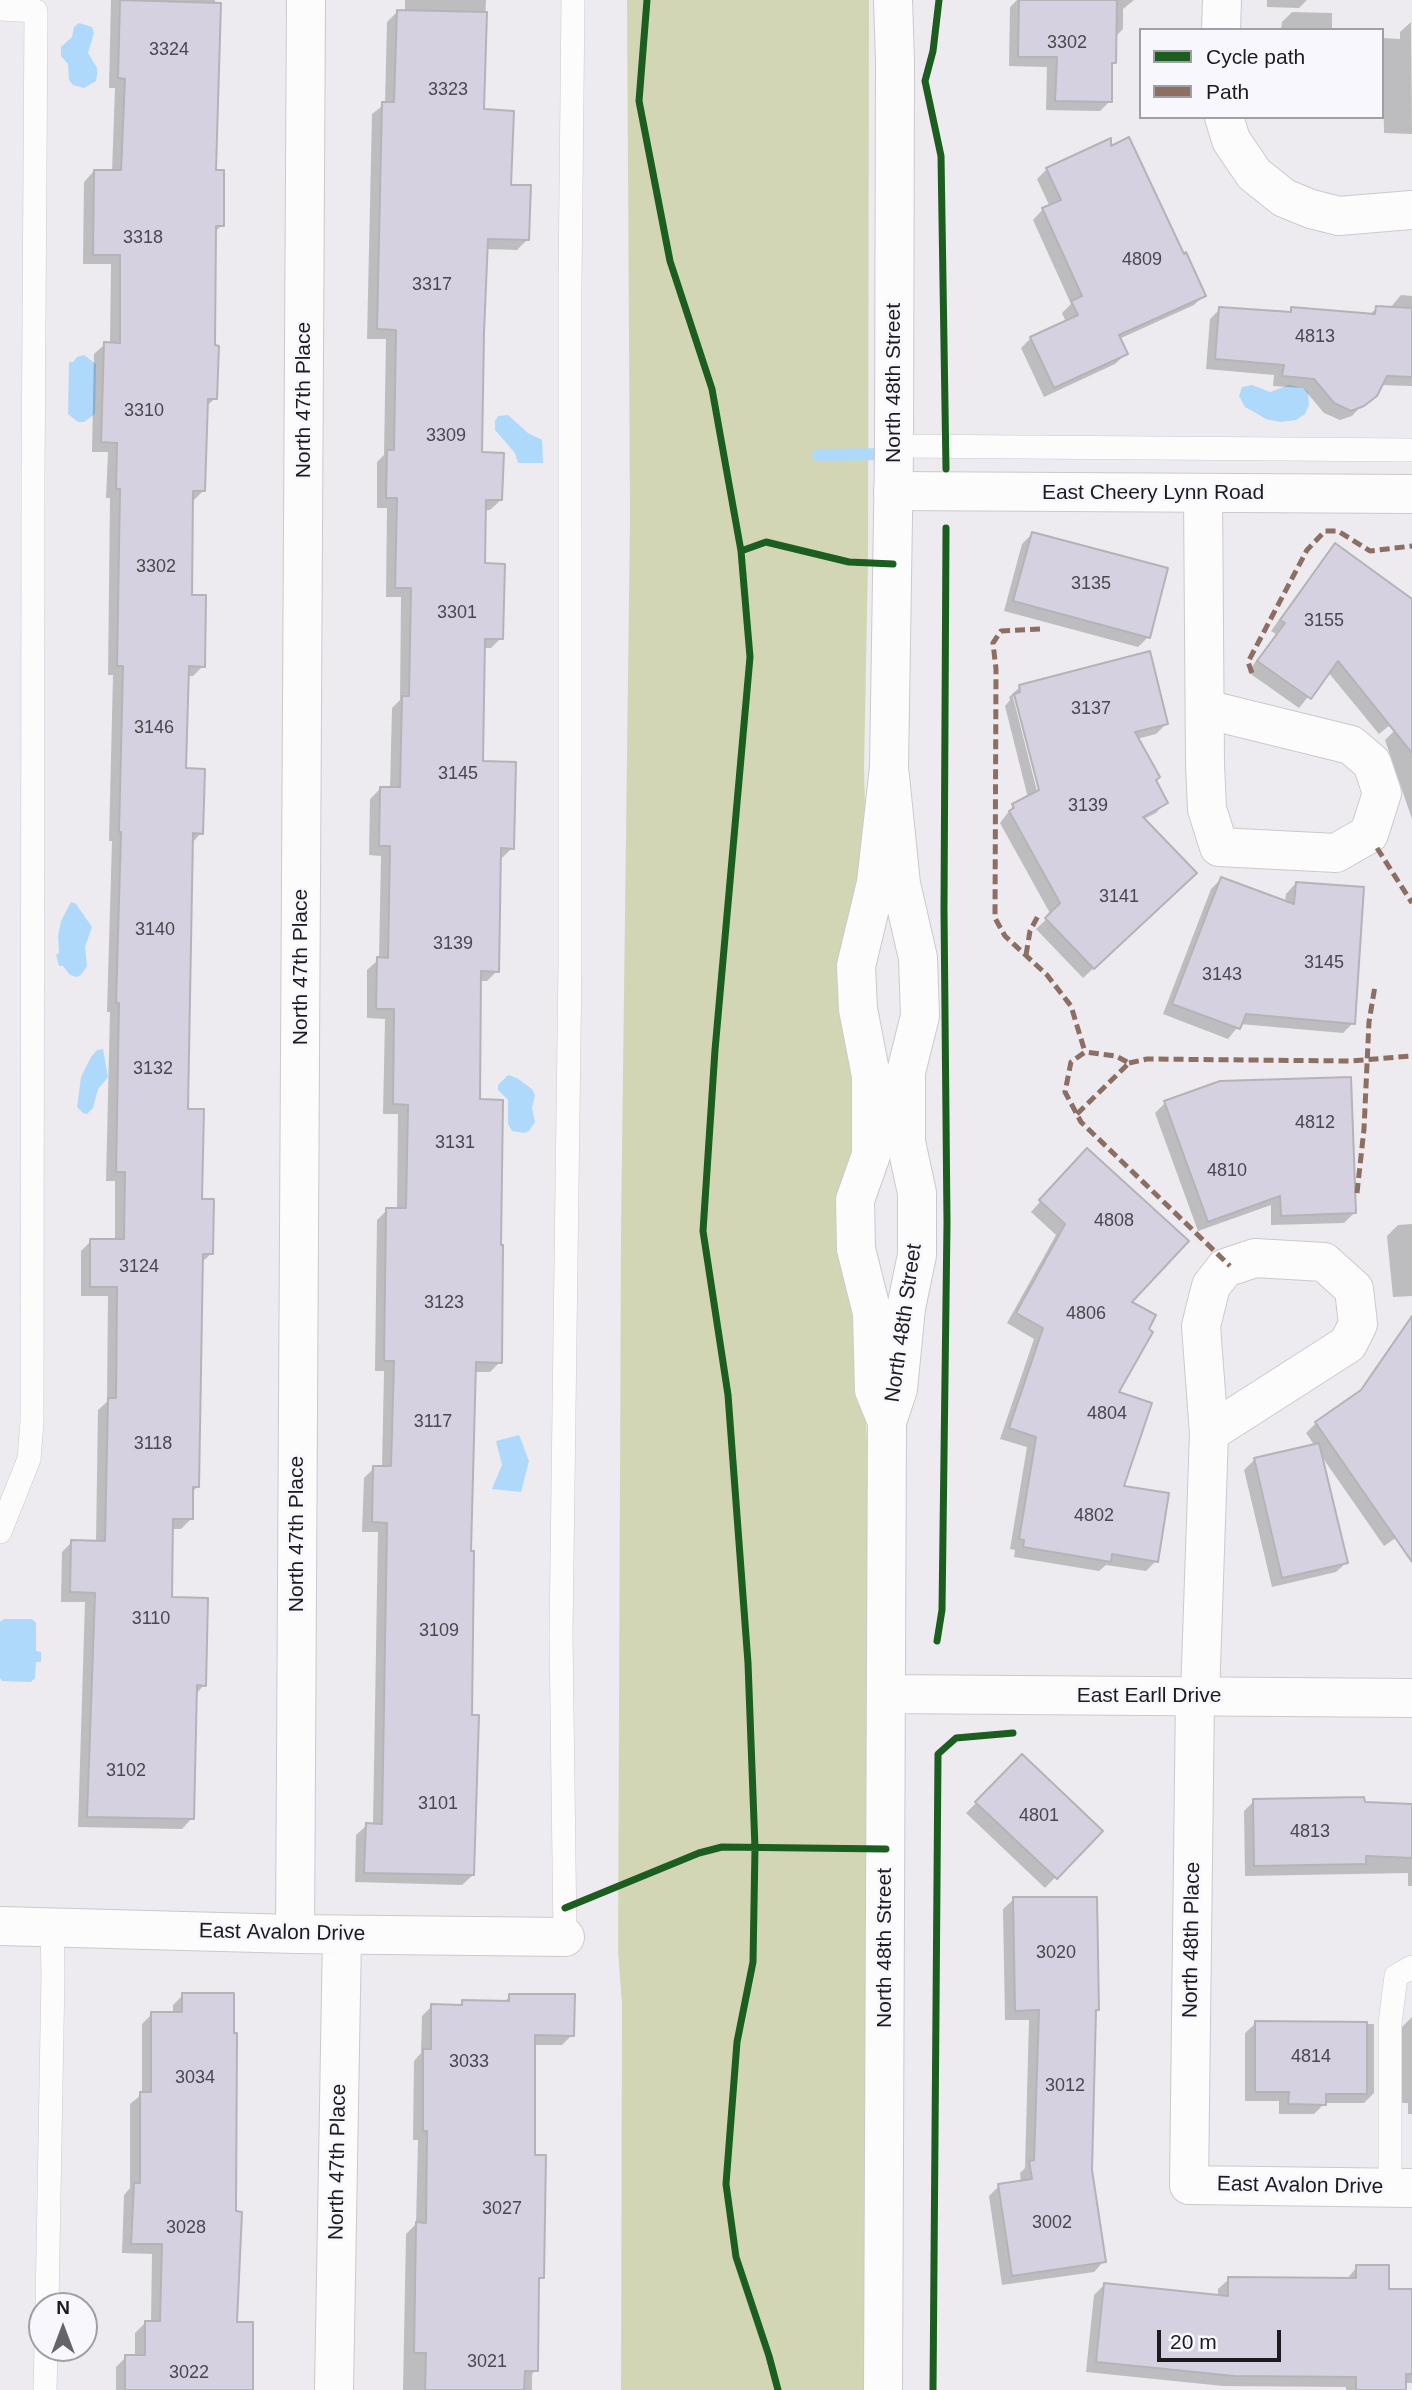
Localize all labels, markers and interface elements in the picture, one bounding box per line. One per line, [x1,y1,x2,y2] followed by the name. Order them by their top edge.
[1139,28,1384,119] legend
[1047,32,1087,54] house number: 3302
[149,39,189,61] house number: 3324
[1206,45,1305,68] text: Cycle path
[428,79,468,101] house number: 3323
[1206,80,1249,103] text: Path
[123,227,163,249] house number: 3318
[1122,249,1162,271] house number: 4809
[412,274,452,296] house number: 3317
[881,303,907,463] street label: North 48th Street
[291,322,317,478] street label: North 47th Place
[1295,326,1335,348] house number: 4813
[124,400,164,422] house number: 3310
[426,425,466,447] house number: 3309
[1042,480,1264,506] street label: East Cheery Lynn Road
[136,556,176,578] house number: 3302
[1071,573,1111,595] house number: 3135
[437,602,477,624] house number: 3301
[1304,610,1344,632] house number: 3155
[1071,698,1111,720] house number: 3137
[134,717,174,739] house number: 3146
[438,763,478,785] house number: 3145
[1068,795,1108,817] house number: 3139
[1099,886,1139,908] house number: 3141
[288,889,314,1045] street label: North 47th Place
[135,919,175,941] house number: 3140
[433,933,473,955] house number: 3139
[1304,952,1344,974] house number: 3145
[1202,964,1242,986] house number: 3143
[133,1058,173,1080] house number: 3132
[1295,1112,1335,1134] house number: 4812
[435,1132,475,1154] house number: 3131
[1207,1160,1247,1182] house number: 4810
[1094,1210,1134,1232] house number: 4808
[880,1242,928,1404] street label: North 48th Street
[119,1256,159,1278] house number: 3124
[424,1292,464,1314] house number: 3123
[1066,1303,1106,1325] house number: 4806
[1087,1403,1127,1425] house number: 4804
[414,1411,452,1433] house number: 3117
[134,1433,172,1455] house number: 3118
[284,1456,310,1612] street label: North 47th Place
[1074,1505,1114,1527] house number: 4802
[132,1608,170,1630] house number: 3110
[419,1620,459,1642] house number: 3109
[1077,1683,1221,1709] street label: East Earll Drive
[106,1760,146,1782] house number: 3102
[418,1793,458,1815] house number: 3101
[1019,1805,1059,1827] house number: 4801
[1290,1821,1330,1843] house number: 4813
[1178,1862,1206,2018] street label: North 48th Place
[872,1868,898,2028] street label: North 48th Street
[199,1919,365,1947] street label: East Avalon Drive
[1036,1942,1076,1964] house number: 3020
[1291,2046,1331,2068] house number: 4814
[449,2051,489,2073] house number: 3033
[175,2067,215,2089] house number: 3034
[1045,2075,1085,2097] house number: 3012
[324,2084,352,2240] street label: North 47th Place
[1217,2172,1383,2200] street label: East Avalon Drive
[482,2198,522,2220] house number: 3027
[1032,2212,1072,2234] house number: 3002
[166,2217,206,2239] house number: 3028
[28,2292,98,2362] north arrow
[56,2297,70,2318] text: N
[1160,2316,1284,2360] scale bar
[1170,2330,1217,2353] text: 20 m
[467,2351,507,2373] house number: 3021
[169,2362,209,2384] house number: 3022

